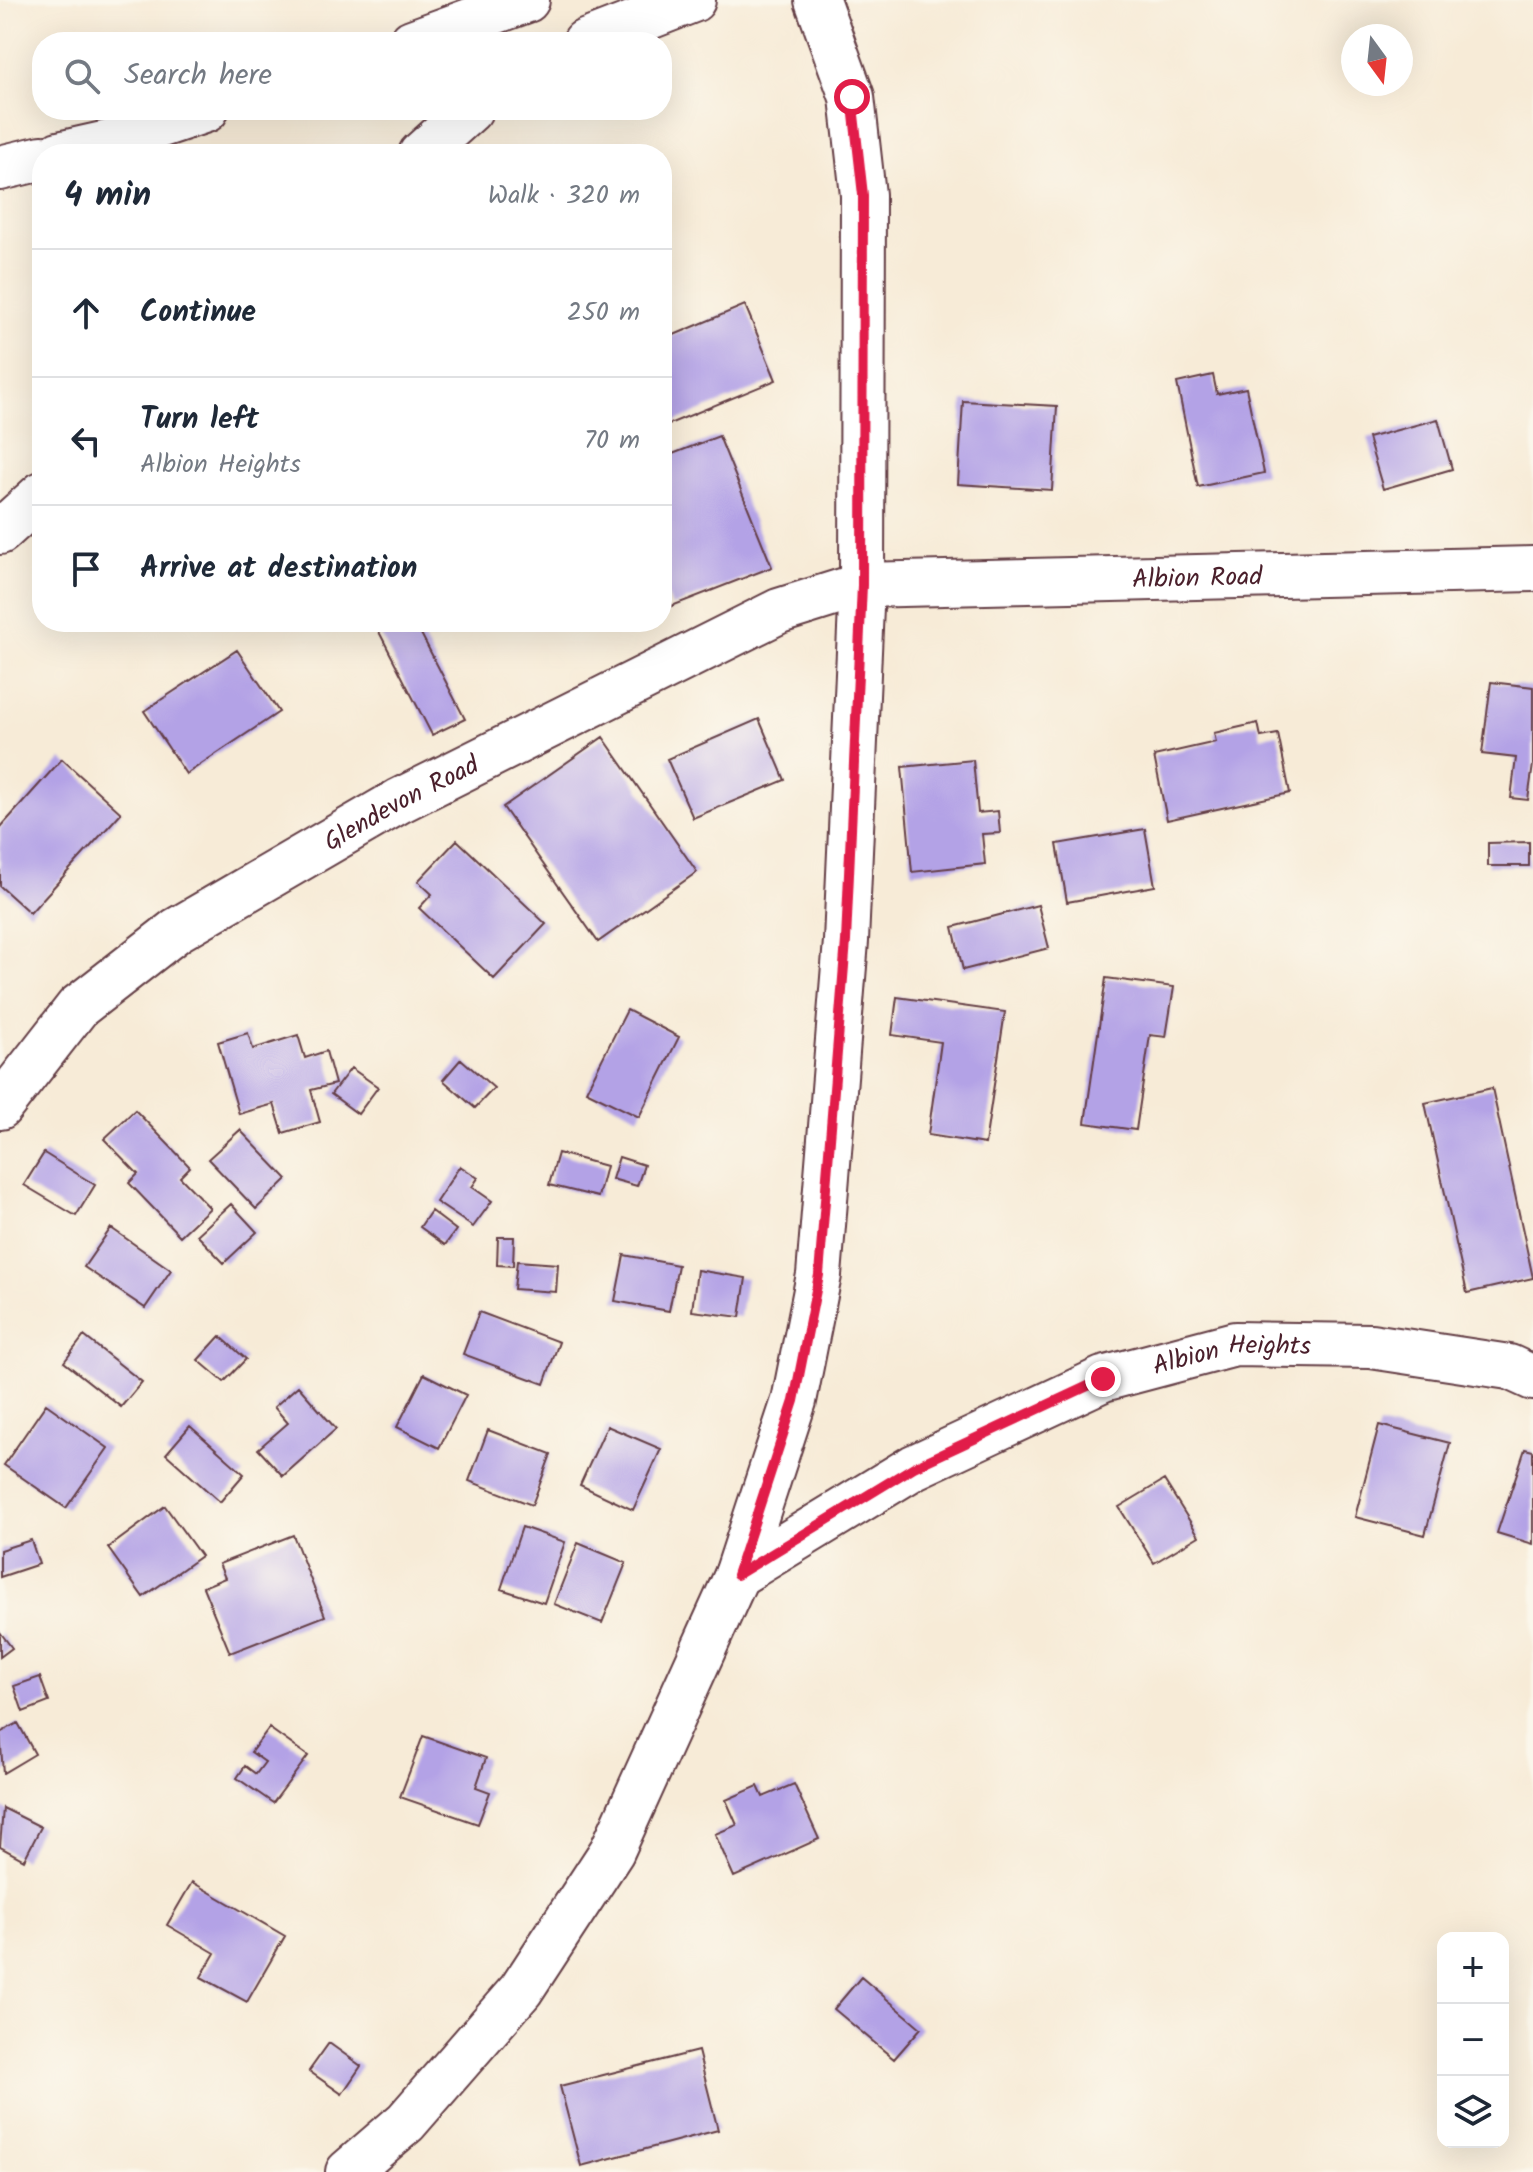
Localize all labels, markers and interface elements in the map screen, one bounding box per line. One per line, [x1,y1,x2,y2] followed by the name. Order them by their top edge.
[1341,24,1413,96] north arrow
[32,32,672,120] search box
[124,52,272,100] text: Search here
[60,54,104,98] icon: search
[834,79,870,115] route start
[64,169,151,223] text: 4 min
[488,175,640,217] text: Walk · 320 m
[140,289,256,337] text: Continue
[64,291,108,335] icon: ahead
[567,292,640,334] text: 250 m
[140,396,259,444] text: Turn left
[64,419,108,463] icon: left
[584,420,640,462] text: 70 m
[140,444,301,486] text: Albion Heights
[140,545,417,593] text: Arrive at destination
[64,547,108,591] icon: arrive
[1131,556,1264,602] street label: Albion Road
[316,745,488,864] street label: Glendevon Road
[1148,1325,1311,1388] street label: Albion Heights
[1085,1361,1121,1397] route end
[1437,1932,1509,2148] map controls
[1437,1932,1509,2004] button: +
[1437,2004,1509,2076] button: −
[1437,2076,1509,2148] button: layers

